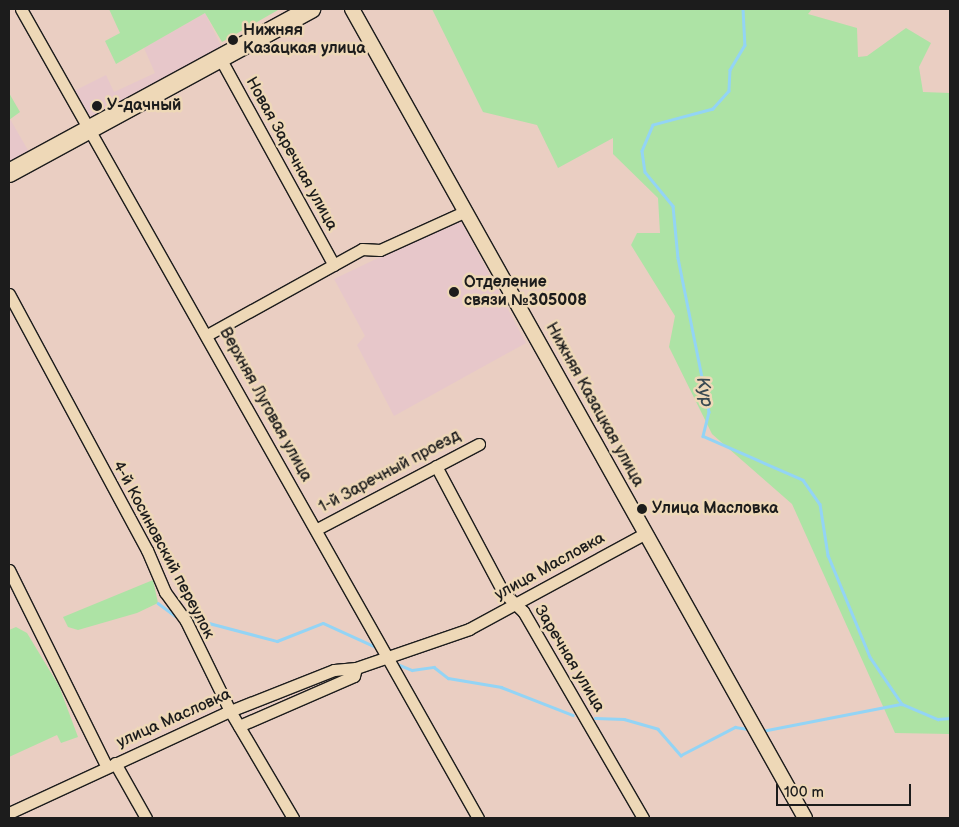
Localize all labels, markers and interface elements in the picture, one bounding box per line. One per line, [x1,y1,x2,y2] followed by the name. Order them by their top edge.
[243,21,366,59] place label: Нижняя Казацкая улица
[227,34,239,46] marker: Нижняя Казацкая улица
[241,74,341,234] street label: Новая Заречная улица
[107,96,181,116] place label: У-дачный
[91,100,103,112] marker: У-дачный
[464,273,587,311] place label: Отделение связи №305008
[448,286,460,298] marker: Отделение связи №305008
[541,320,647,490] street label: Нижняя Казацкая улица
[215,325,315,485] street label: Верхняя Луговая улица
[691,375,717,409] water label: Кур
[316,427,464,517] street label: 1-й Заречный проезд
[108,458,218,642] street label: 4-й Косиновский переулок
[652,499,778,519] place label: Улица Масловка
[636,503,648,515] marker: Улица Масловка
[492,529,608,605] street label: улица Масловка
[530,602,608,716] street label: Заречная улица
[114,685,234,753] street label: улица Масловка
[779,774,914,806] scale bar
[784,783,824,802] text: 100 m

